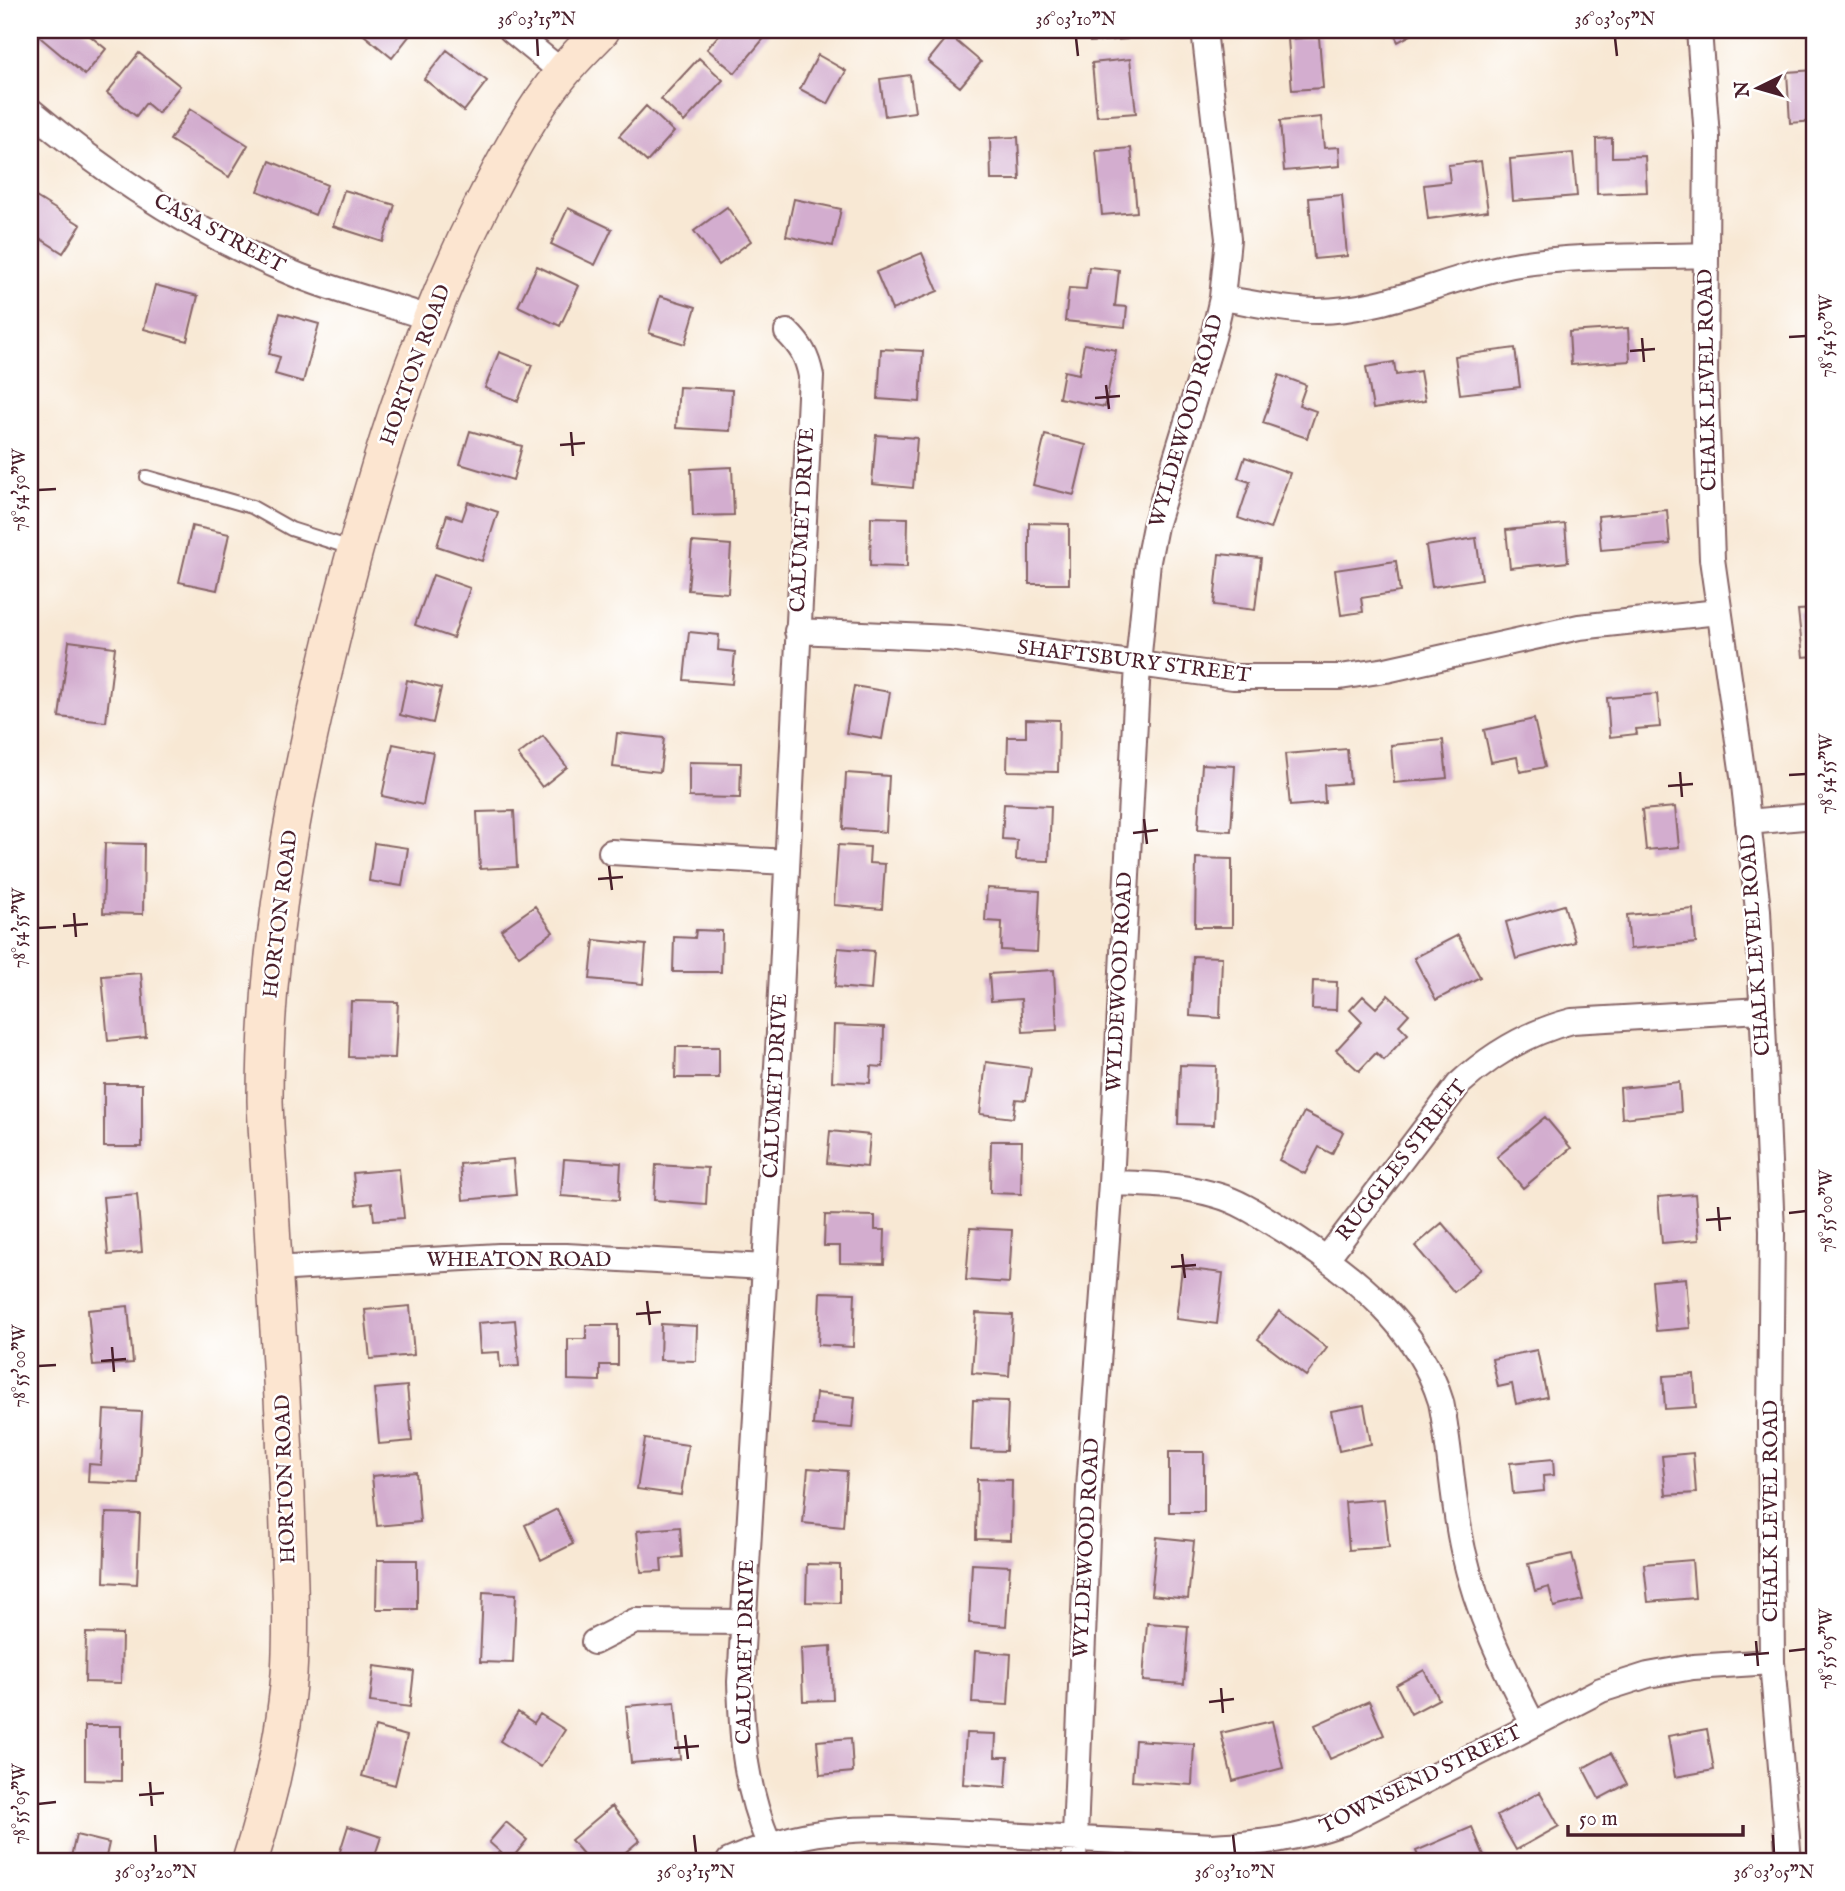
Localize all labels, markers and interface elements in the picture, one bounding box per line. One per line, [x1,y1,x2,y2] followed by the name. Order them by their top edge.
[498,9,577,32] text: 36°03'15"N
[1036,9,1117,32] text: 36°03'10"N
[1575,9,1656,32] text: 36°03'05"N
[1722,52,1792,122] north arrow
[1730,80,1756,100] text: N
[149,188,290,280] street label: CASA STREET
[1693,269,1723,491] street label: CHALK LEVEL ROAD
[374,281,458,449] street label: HORTON ROAD
[1816,294,1839,377] text: 78°54'50"W
[1144,311,1230,531] street label: WYLDEWOOD ROAD
[785,427,821,613] street label: CALUMET DRIVE
[9,448,32,531] text: 78°54'50"W
[1016,634,1253,690] street label: SHAFTSBURY STREET
[1816,733,1839,814] text: 78°54'55"W
[257,828,305,1000] street label: HORTON ROAD
[1735,833,1777,1057] street label: CHALK LEVEL ROAD
[1101,871,1139,1093] street label: WYLDEWOOD ROAD
[9,887,32,968] text: 78°54'55"W
[758,993,794,1179] street label: CALUMET DRIVE
[1331,1074,1474,1247] street label: RUGGLES STREET
[1816,1169,1839,1252] text: 78°55'00"W
[427,1247,611,1274] street label: WHEATON ROAD
[9,1324,32,1407] text: 78°55'00"W
[270,1394,302,1564] street label: HORTON ROAD
[1758,1400,1785,1622] street label: CHALK LEVEL ROAD
[1068,1437,1106,1659] street label: WYLDEWOOD ROAD
[731,1559,761,1745] street label: CALUMET DRIVE
[1816,1608,1839,1689] text: 78°55'05"W
[1315,1719,1527,1841] street label: TOWNSEND STREET
[9,1763,32,1844] text: 78°55'05"W
[1568,1793,1744,1837] scale bar
[1579,1806,1618,1833] text: 50 m
[115,1862,198,1885] text: 36°03'20"N
[657,1862,736,1885] text: 36°03'15"N
[1195,1862,1276,1885] text: 36°03'10"N
[1734,1862,1815,1885] text: 36°03'05"N

